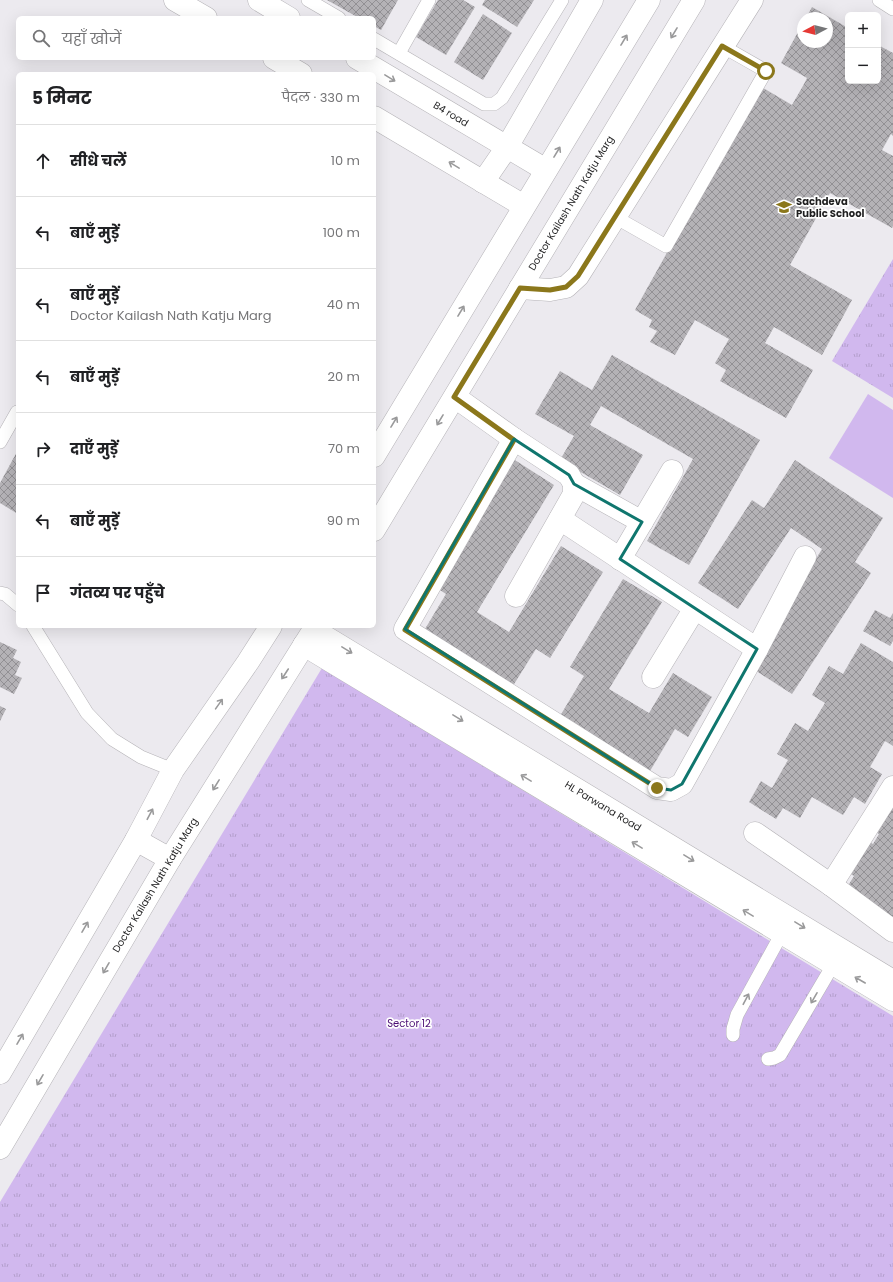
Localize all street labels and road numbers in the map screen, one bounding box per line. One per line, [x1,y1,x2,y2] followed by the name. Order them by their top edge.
[431,98,471,130] street label: B4 road
[525,133,617,273] street label: Doctor Kailash Nath Katju Marg
[562,777,644,835] street label: HL Parwana Road
[109,815,201,955] street label: Doctor Kailash Nath Katju Marg

